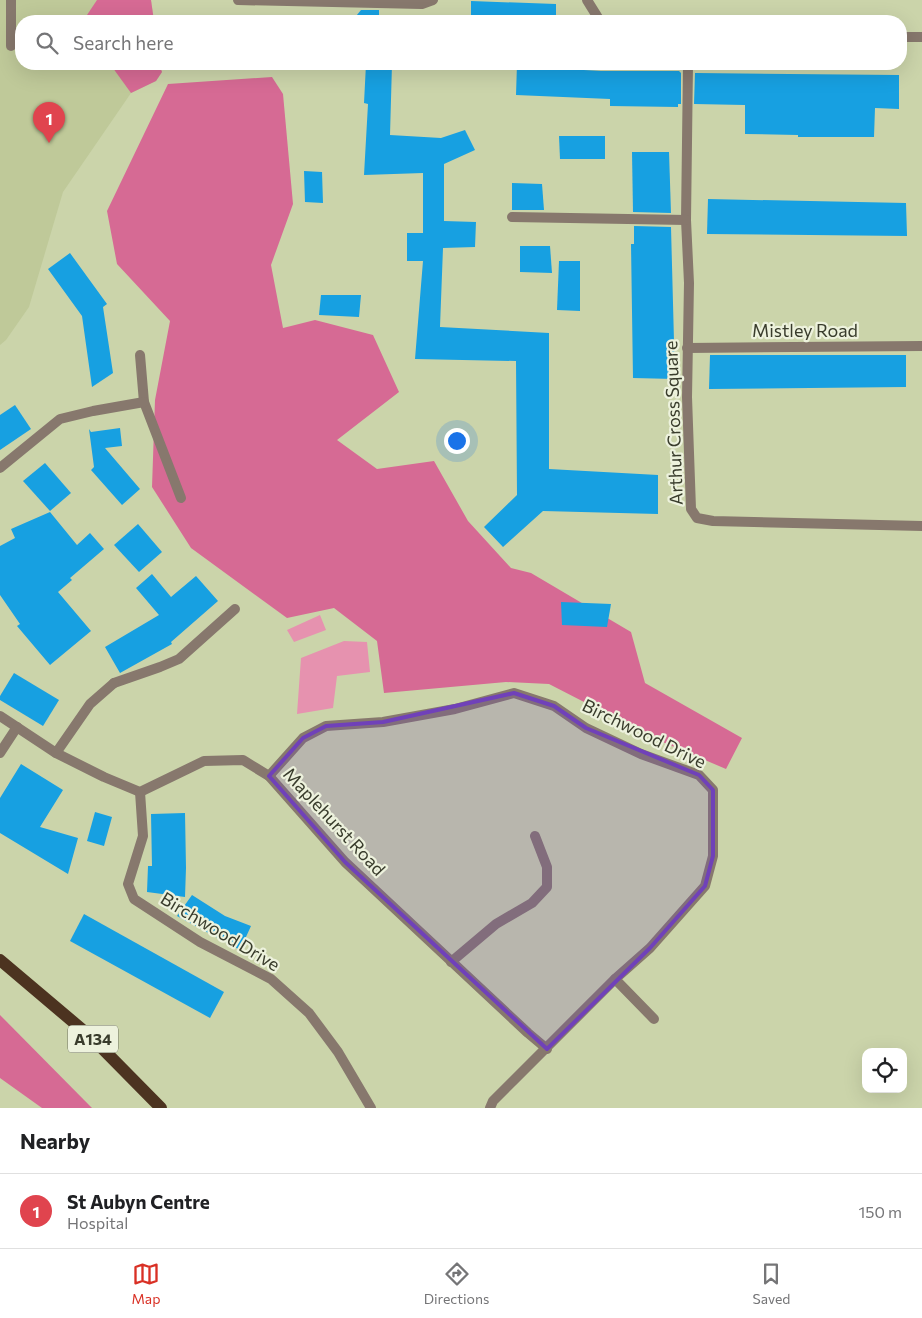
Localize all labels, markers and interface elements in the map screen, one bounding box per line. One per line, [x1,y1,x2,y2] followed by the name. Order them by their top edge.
[15,15,907,70] search box
[33,29,61,57] icon: search
[73,31,173,54] text: Search here
[33,102,65,143] pin: 1
[752,319,858,341] street label: Mistley Road
[659,340,687,506] street label: Arthur Cross Square
[444,428,470,454] your location
[579,694,710,773] street label: Birchwood Drive
[279,763,390,880] street label: Maplehurst Road
[157,887,284,975] street label: Birchwood Drive
[68,1026,118,1052] road number: A134
[862,1048,907,1093] map controls
[862,1048,907,1093] button: locate
[20,1128,90,1153] text: Nearby
[67,1190,210,1213] text: St Aubyn Centre
[32,1202,40,1221] text: 1
[859,1202,902,1221] text: 150 m
[67,1213,128,1232] text: Hospital
[132,1260,160,1307] tab: Map
[424,1260,489,1307] tab: Directions
[753,1260,790,1307] tab: Saved

